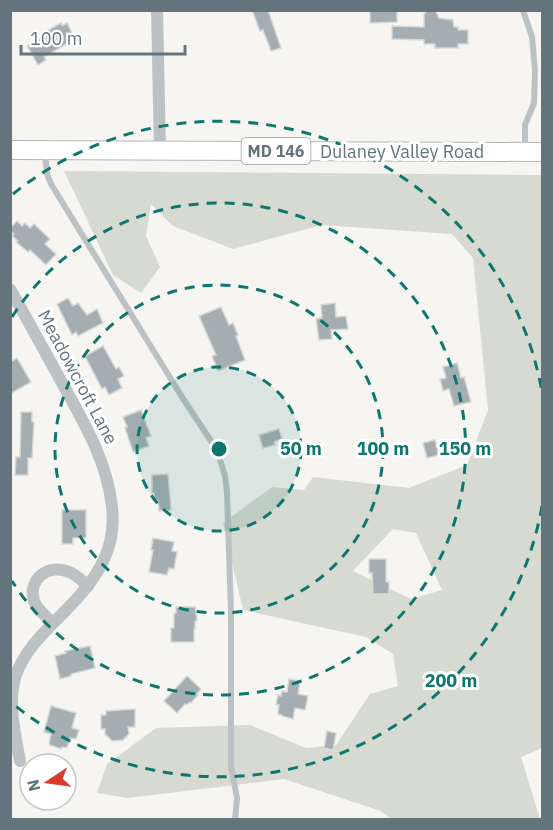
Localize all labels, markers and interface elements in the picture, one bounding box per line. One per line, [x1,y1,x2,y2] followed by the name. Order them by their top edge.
[21,18,184,56] scale bar
[30,27,82,50] text: 100 m
[242,138,310,164] road number: MD 146
[320,140,484,163] street label: Dulaney Valley Road
[33,306,123,448] street label: Meadowcroft Lane
[280,437,322,460] text: 50 m
[357,437,409,460] text: 100 m
[439,437,491,460] text: 150 m
[209,439,229,459] centre of rings
[425,669,477,692] text: 200 m
[18,752,78,812] north arrow
[22,777,44,793] text: N

